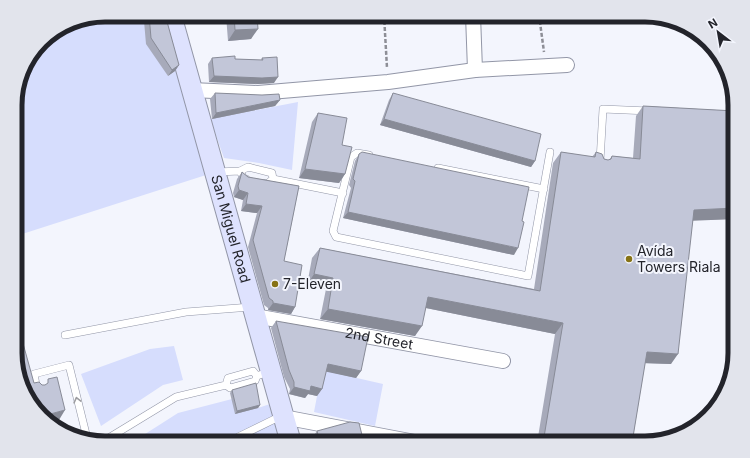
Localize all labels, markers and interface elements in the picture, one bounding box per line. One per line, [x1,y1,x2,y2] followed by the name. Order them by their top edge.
[698,12,738,52] north arrow
[706,15,720,32] text: N
[208,173,255,284] street label: San Miguel Road
[637,242,721,275] place label: Avída Towers Riala
[624,254,634,264] marker: Avída Towers Riala
[283,275,341,292] place label: 7-Eleven
[270,279,280,289] marker: 7-Eleven
[344,323,415,353] street label: 2nd Street
[73,397,82,404] one-way arrow

